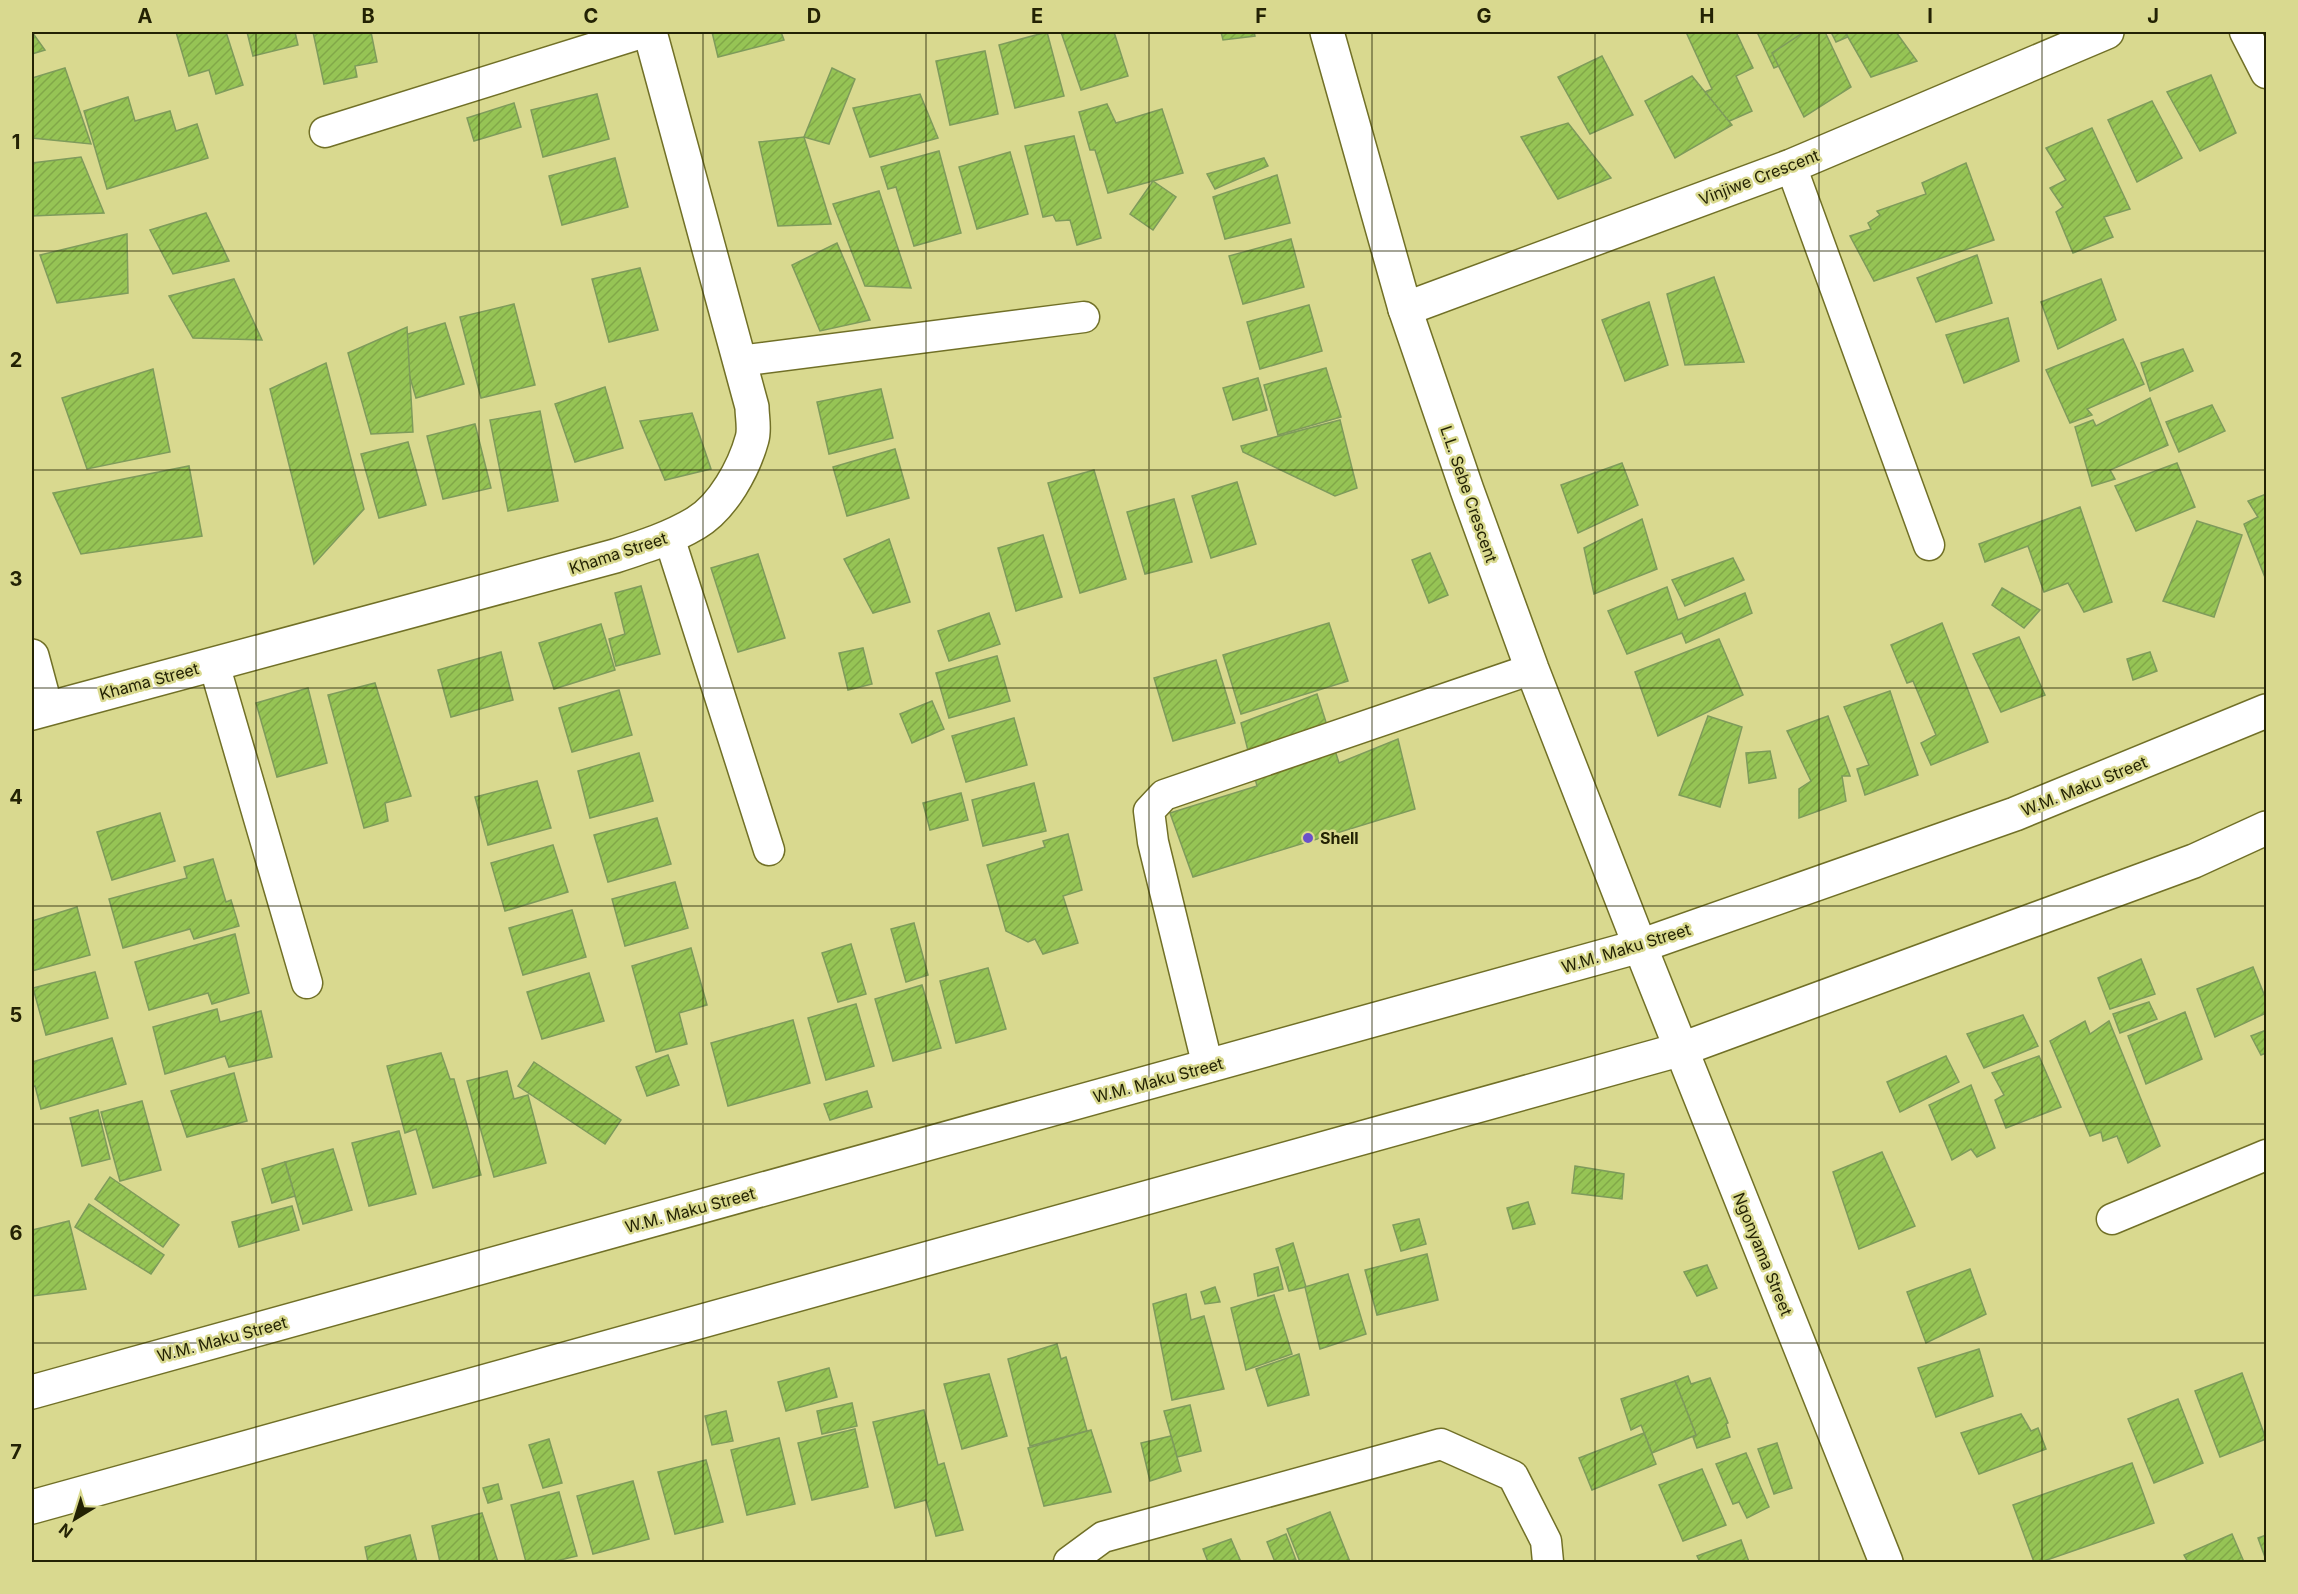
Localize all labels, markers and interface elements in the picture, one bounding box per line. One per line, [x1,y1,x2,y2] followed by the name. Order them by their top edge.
[138,4,153,28] text: A
[361,4,375,28] text: B
[584,4,598,28] text: C
[807,4,821,28] text: D
[1031,4,1043,28] text: E
[1255,4,1267,28] text: F
[1476,4,1492,28] text: G
[1700,4,1714,28] text: H
[1927,4,1933,28] text: I
[2147,4,2159,28] text: J
[12,130,20,154] text: 1
[1696,145,1822,209] street label: Vinjiwe Crescent
[10,348,22,372] text: 2
[1436,423,1502,565] street label: L.L. Sebe Crescent
[566,528,670,578] street label: Khama Street
[10,567,22,591] text: 3
[97,658,201,704] street label: Khama Street
[2018,752,2150,820] street label: W.M. Maku Street
[9,785,23,809] text: 4
[1320,828,1359,848] place label: Shell
[1301,831,1315,845] marker: Shell
[1559,919,1693,977] street label: W.M. Maku Street
[10,1003,22,1027] text: 5
[1091,1053,1225,1107] street label: W.M. Maku Street
[623,1183,757,1237] street label: W.M. Maku Street
[1729,1189,1797,1319] street label: Ngonyama Street
[10,1221,23,1245] text: 6
[155,1312,289,1366] street label: W.M. Maku Street
[10,1440,22,1464] text: 7
[45,1489,105,1549] north arrow
[55,1519,77,1542] text: N

